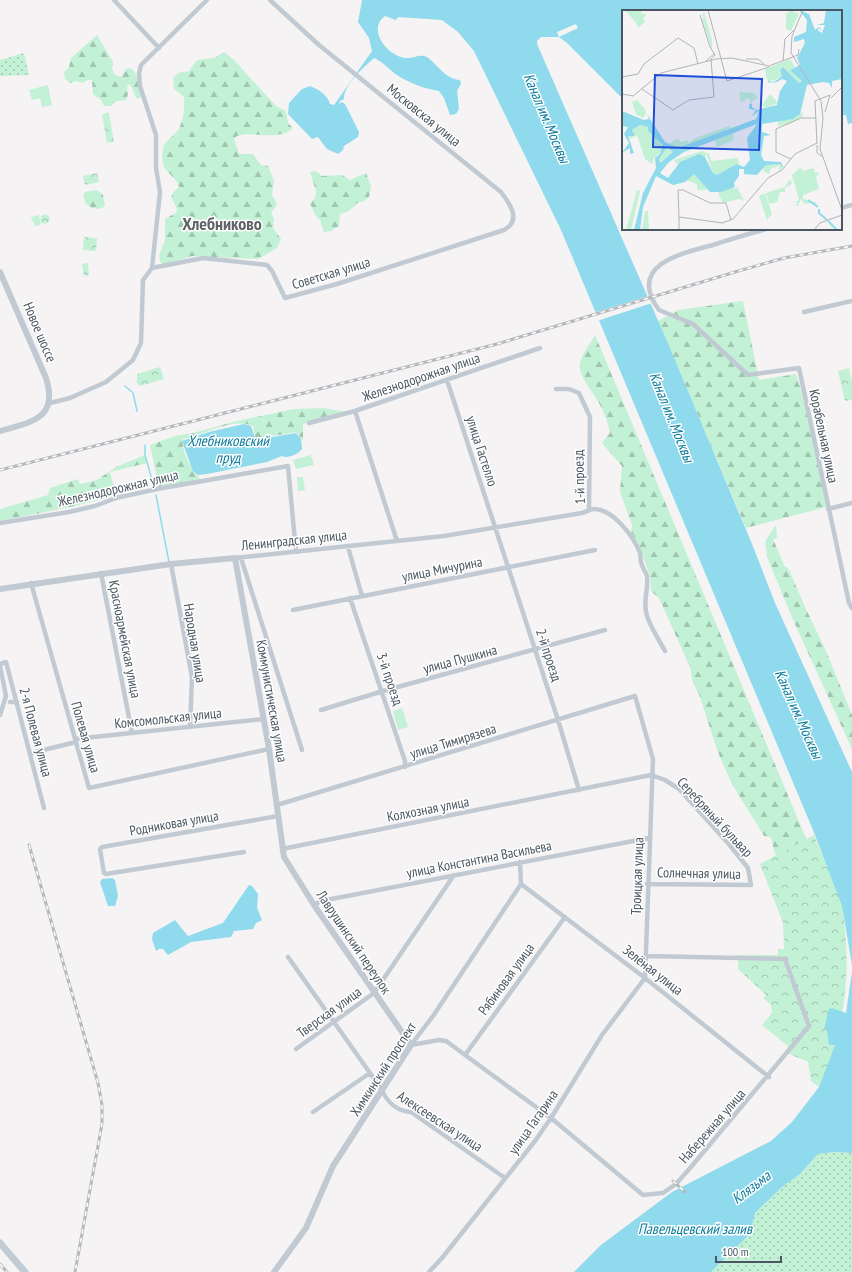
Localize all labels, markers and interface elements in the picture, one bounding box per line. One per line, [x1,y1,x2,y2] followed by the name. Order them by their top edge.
[622,10,842,230] inset map
[520,70,575,168] water label: Канал им. Москвы
[383,80,465,150] street label: Московская улица
[182,212,262,235] district label: Хлебниково
[290,253,372,293] street label: Советская улица
[19,299,61,365] street label: Новое шоссе
[359,348,482,406] street label: Железнодорожная улица
[645,369,699,467] water label: Канал им. Москвы
[805,388,843,484] street label: Корабельная улица
[462,413,502,489] street label: улица Гастелло
[187,431,270,467] water label: Хлебниковский пруд
[569,449,589,505] street label: 1-й проезд
[55,465,180,511] street label: Железнодорожная улица
[239,526,348,555] street label: Ленинградская улица
[400,552,484,586] street label: улица Мичурина
[105,579,145,699] street label: Красноармейская улица
[180,602,210,684] street label: Народная улица
[532,626,566,684] street label: 2-й проезд
[252,638,292,764] street label: Коммунистическая улица
[421,640,499,678] street label: улица Пушкина
[373,650,407,708] street label: 3-й проезд
[771,666,828,763] water label: Канал им. Москвы
[15,685,57,779] street label: 2-я Полевая улица
[67,699,105,775] street label: Полевая улица
[114,703,222,733] street label: Комсомольская улица
[408,719,498,763] street label: улица Тимирязева
[673,773,757,861] street label: Серебряный бульвар
[385,792,471,826] street label: Колхозная улица
[128,806,220,840] street label: Родниковая улица
[405,836,553,882] street label: улица Константина Васильева
[627,837,647,915] street label: Троицкая улица
[657,863,741,883] street label: Солнечная улица
[312,886,396,998] street label: Лаврушинский переулок
[474,940,538,1018] street label: Рябиновая улица
[619,941,687,999] street label: Зелёная улица
[293,983,365,1041] street label: Тверская улица
[346,1018,420,1119] street label: Химкинский проспект
[675,1085,749,1167] street label: Набережная улица
[504,1086,562,1158] street label: улица Гагарина
[394,1087,486,1155] street label: Алексеевская улица
[728,1166,775,1208] water label: Клязьма
[638,1219,753,1238] water label: Павельцевский залив
[716,1238,781,1264] scale bar
[722,1244,749,1259] text: 100 m

